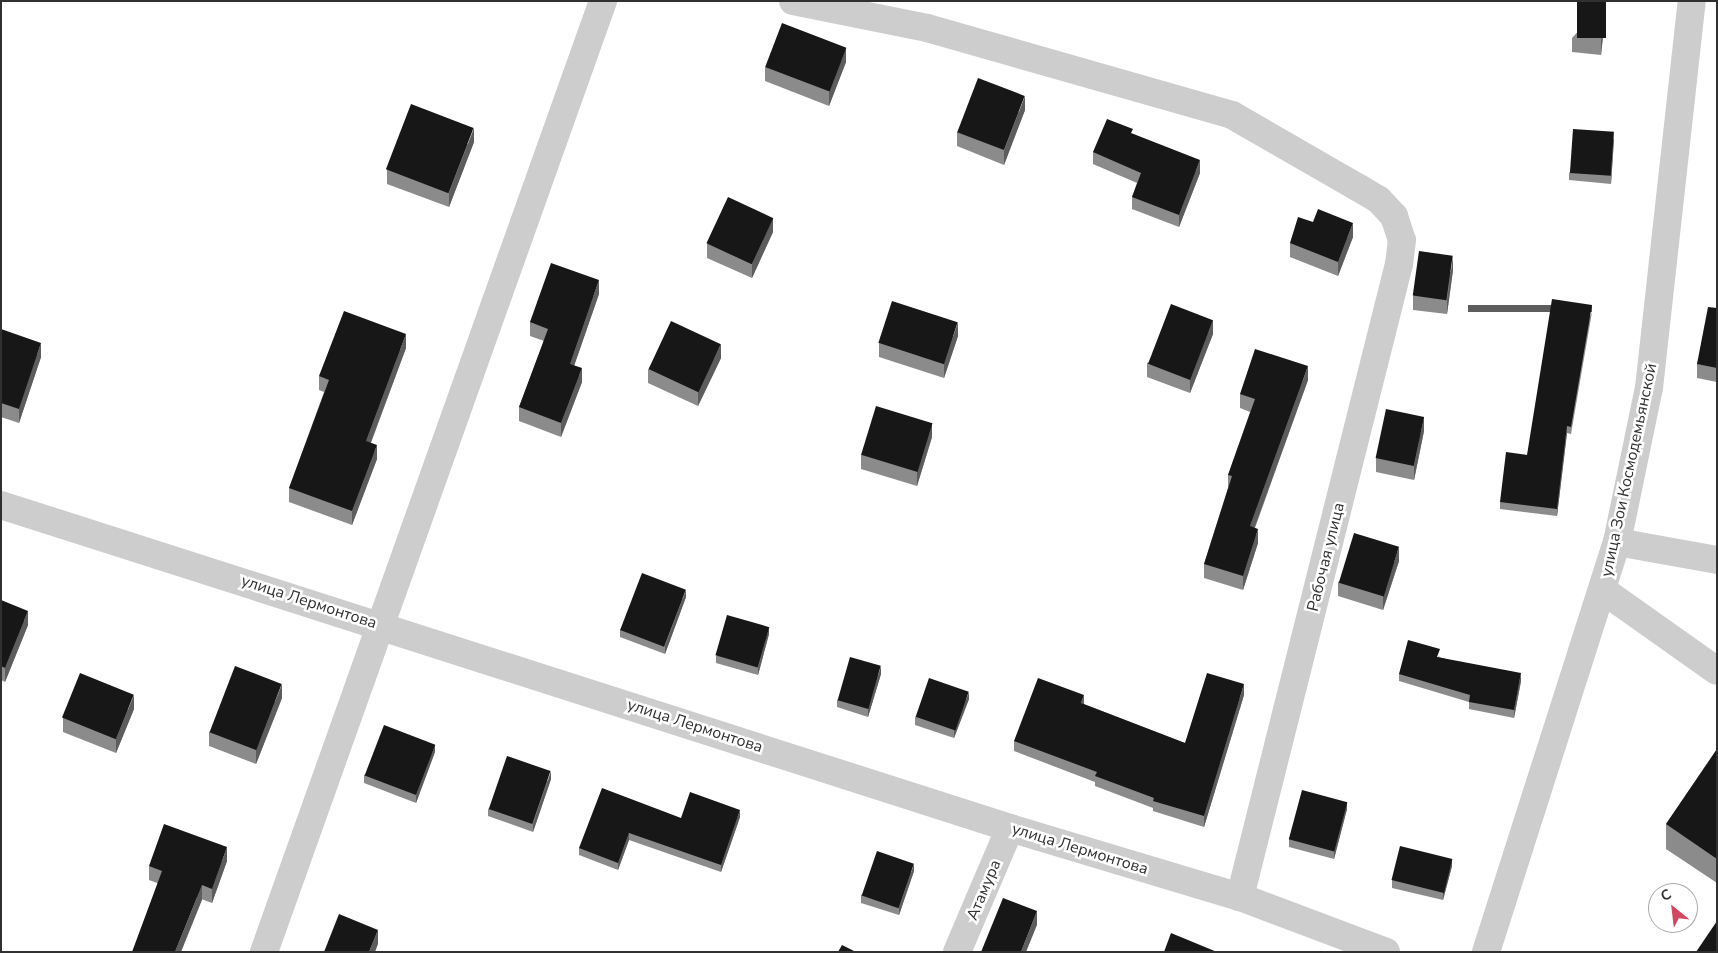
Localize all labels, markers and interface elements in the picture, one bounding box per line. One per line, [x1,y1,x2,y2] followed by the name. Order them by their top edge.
[1597,362,1661,578] street label: улица Зои Космодемьянской
[1303,501,1349,613] street label: Рабочая улица
[239,571,379,633] street label: улица Лермонтова
[625,695,765,757] street label: улица Лермонтова
[1010,819,1150,879] street label: улица Лермонтова
[963,857,1005,923] street label: Атамура
[1648,883,1698,933] north arrow
[1657,885,1675,906] text: С

